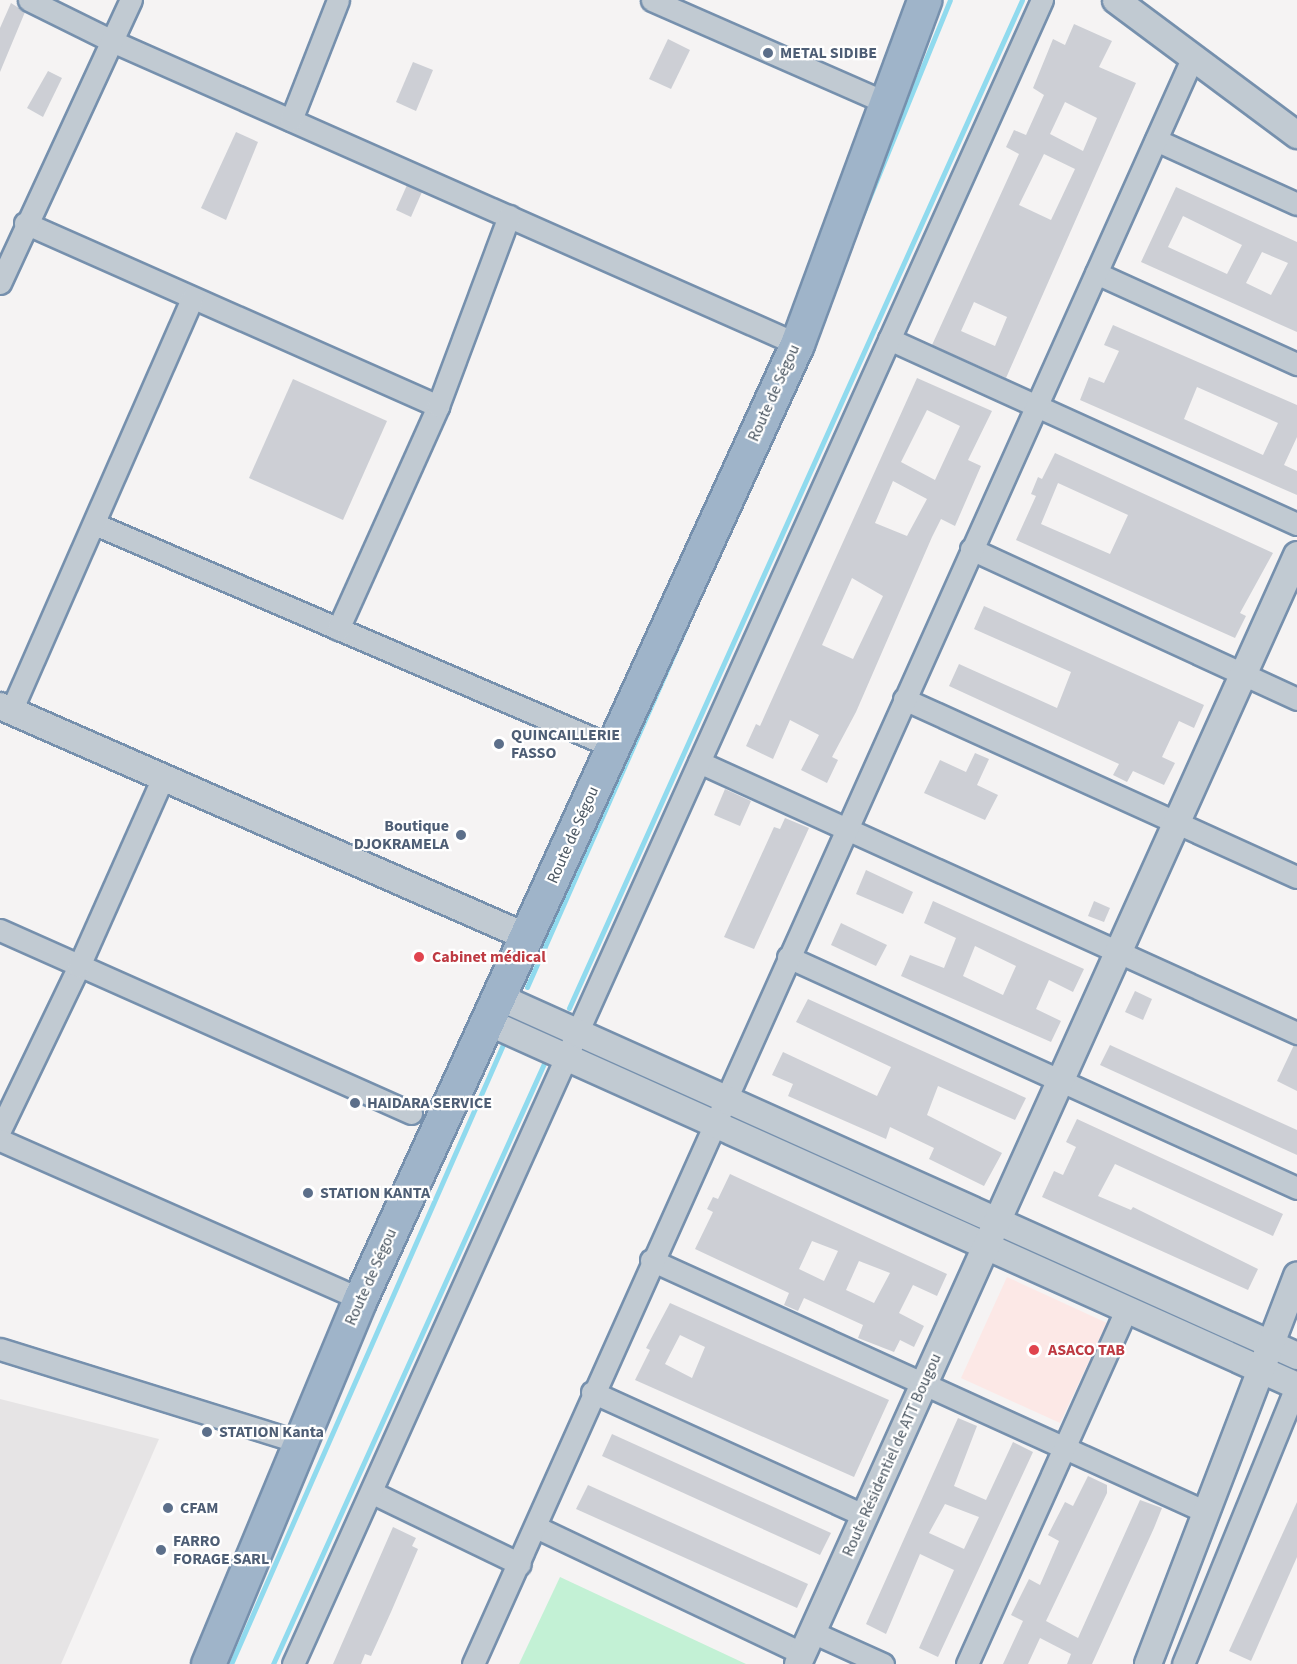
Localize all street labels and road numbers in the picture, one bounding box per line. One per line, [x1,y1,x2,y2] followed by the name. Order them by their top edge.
[744,341,804,445] street label: Route de Ségou
[543,783,603,887] street label: Route de Ségou
[341,1225,401,1329] street label: Route de Ségou
[838,1350,946,1560] street label: Route Résidentiel de ATT Bougou

